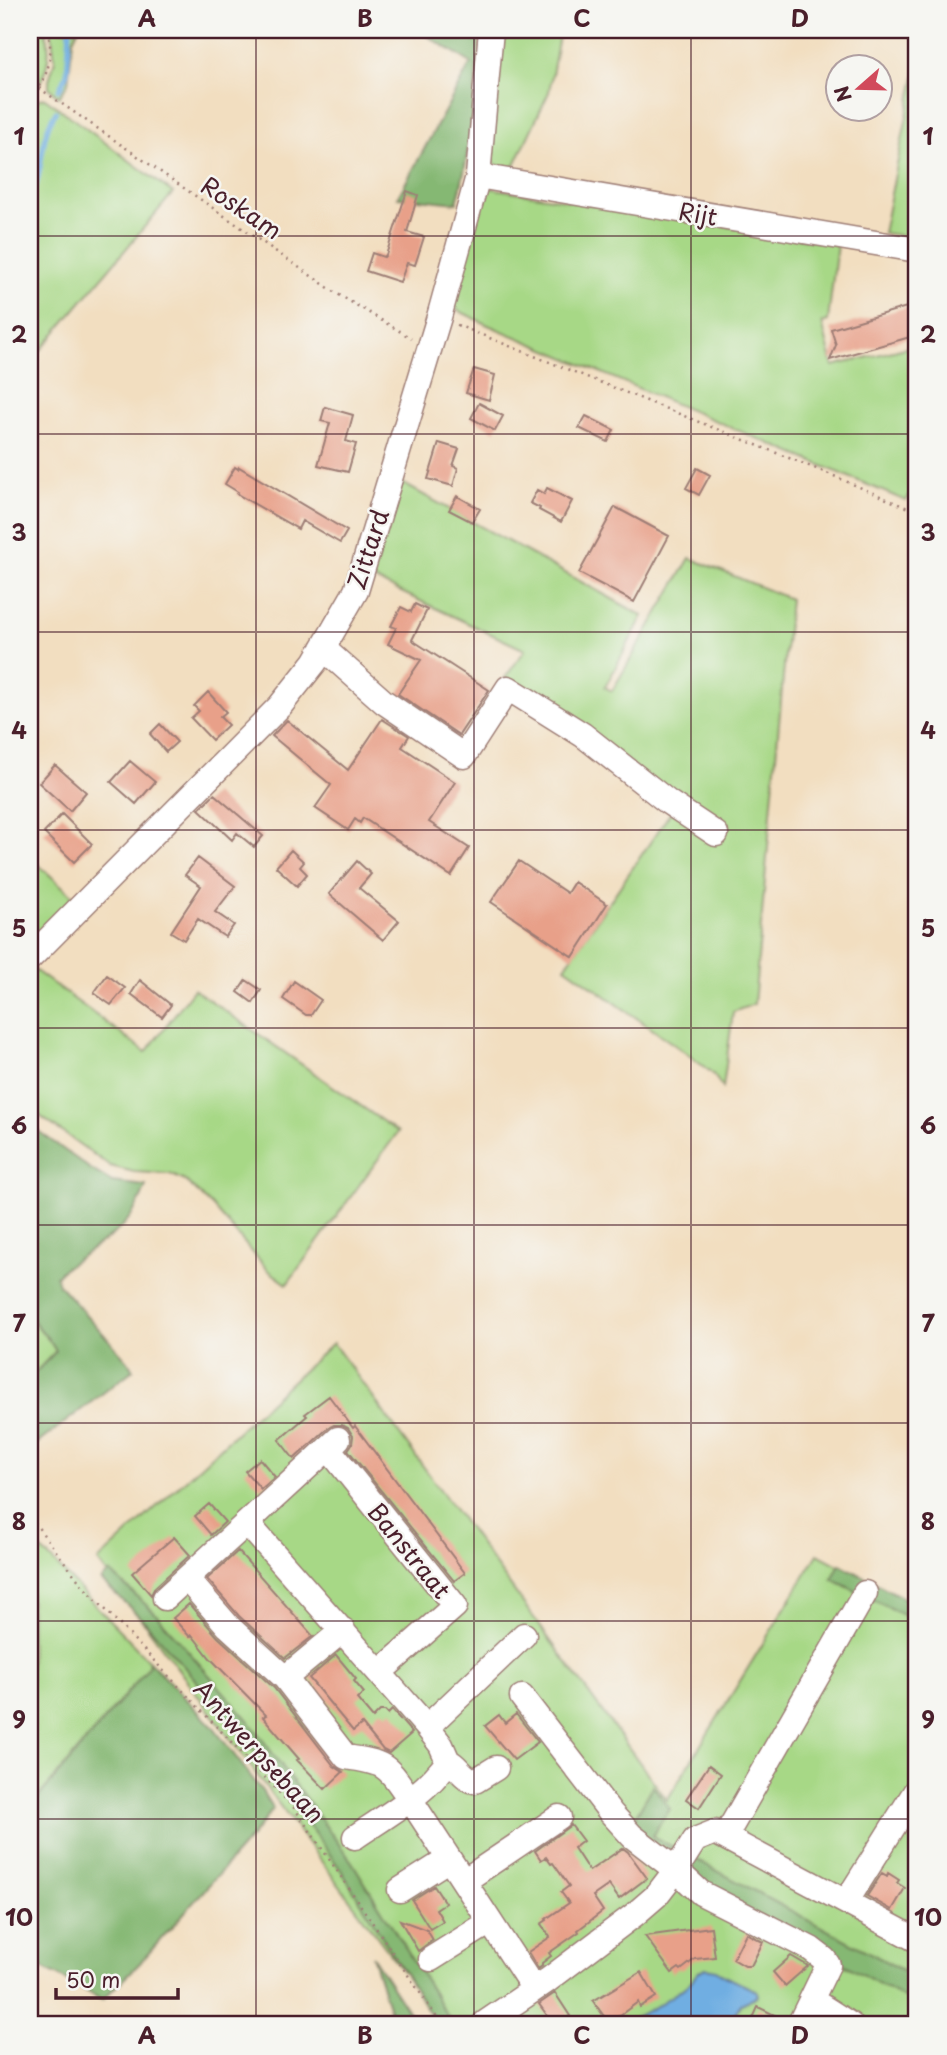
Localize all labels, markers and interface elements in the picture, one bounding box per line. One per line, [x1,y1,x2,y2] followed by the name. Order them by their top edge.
[138,0,156,35] text: A
[357,0,373,35] text: B
[573,0,591,35] text: C
[791,0,809,35] text: D
[824,52,894,122] north arrow
[826,82,858,106] text: N
[14,118,25,153] text: 1
[923,118,934,153] text: 1
[194,167,290,247] street label: Roskam
[676,192,720,234] street label: Rijt
[11,316,27,351] text: 2
[920,316,936,351] text: 2
[337,504,397,594] street label: Zittard
[11,514,27,549] text: 3
[920,514,936,549] text: 3
[11,712,27,747] text: 4
[920,712,936,747] text: 4
[12,910,26,945] text: 5
[921,910,935,945] text: 5
[11,1107,27,1142] text: 6
[920,1107,936,1142] text: 6
[12,1305,26,1340] text: 7
[921,1305,935,1340] text: 7
[360,1494,460,1606] street label: Banstraat
[12,1503,26,1538] text: 8
[921,1503,935,1538] text: 8
[186,1672,334,1830] street label: Antwerpsebaan
[12,1701,26,1736] text: 9
[921,1701,935,1736] text: 9
[5,1899,33,1934] text: 10
[914,1899,942,1934] text: 10
[56,1957,178,2001] scale bar
[66,1963,120,1995] text: 50 m
[138,2017,156,2052] text: A
[357,2017,373,2052] text: B
[573,2017,591,2052] text: C
[791,2017,809,2052] text: D

